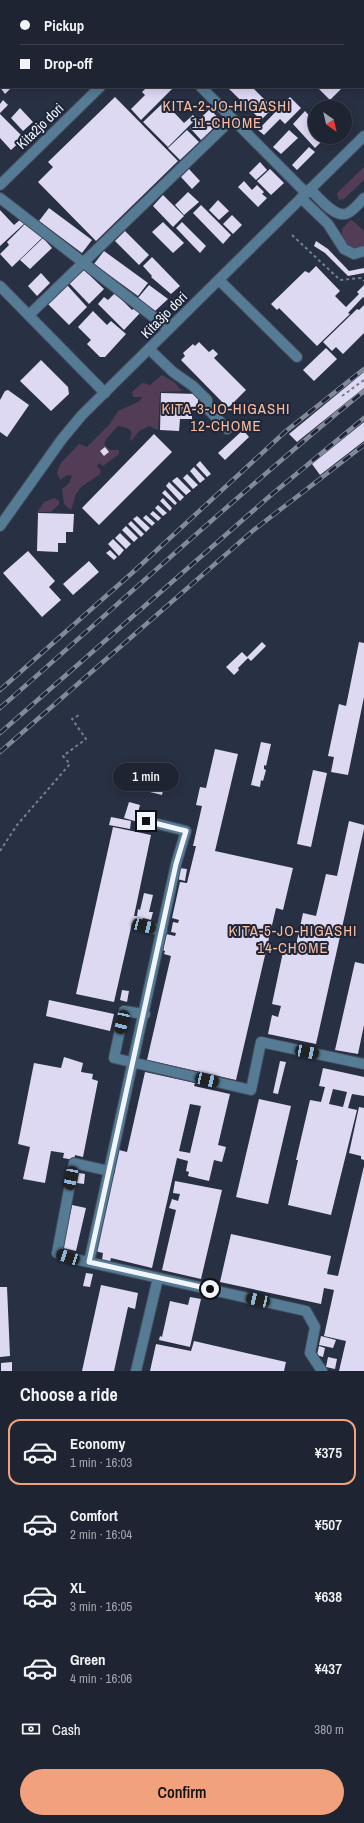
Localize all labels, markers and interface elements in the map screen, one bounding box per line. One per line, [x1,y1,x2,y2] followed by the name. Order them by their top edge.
[44,15,84,36] text: Pickup
[44,53,93,74] text: Drop-off
[163,95,291,133] district label: KITA-2-JO-HIGASHI 11-CHOME
[13,99,67,153] street label: Kita2jo dori
[308,100,352,144] north arrow
[308,100,352,144] map controls
[137,288,191,342] street label: Kita3jo dori
[162,398,290,436] district label: KITA-3-JO-HIGASHI 12-CHOME
[113,763,179,791] callout: 1 min
[132,768,160,785] text: 1 min
[137,812,155,830] route end
[131,917,157,935] car
[229,920,357,958] district label: KITA-5-JO-HIGASHI 14-CHOME
[113,1009,131,1035] car
[294,1044,320,1060] car
[194,1071,220,1089] car
[63,1165,79,1191] car
[55,1248,81,1266] car
[201,1280,219,1298] route start
[245,1291,271,1309] car
[20,1382,118,1407] text: Choose a ride
[70,1433,125,1454] text: Economy
[22,1434,58,1470] icon: car
[315,1442,342,1463] text: ¥375
[70,1454,132,1471] text: 1 min · 16:03
[70,1505,118,1526] text: Comfort
[22,1506,58,1542] icon: car
[315,1514,342,1535] text: ¥507
[70,1526,132,1543] text: 2 min · 16:04
[70,1577,86,1598] text: XL
[22,1578,58,1614] icon: car
[315,1586,342,1607] text: ¥638
[70,1598,132,1615] text: 3 min · 16:05
[70,1649,106,1670] text: Green
[22,1650,58,1686] icon: car
[315,1658,342,1679] text: ¥437
[70,1670,132,1687] text: 4 min · 16:06
[20,1718,42,1740] icon: cash
[52,1719,81,1740] text: Cash
[314,1721,344,1738] text: 380 m
[20,1769,344,1815] button: Confirm

